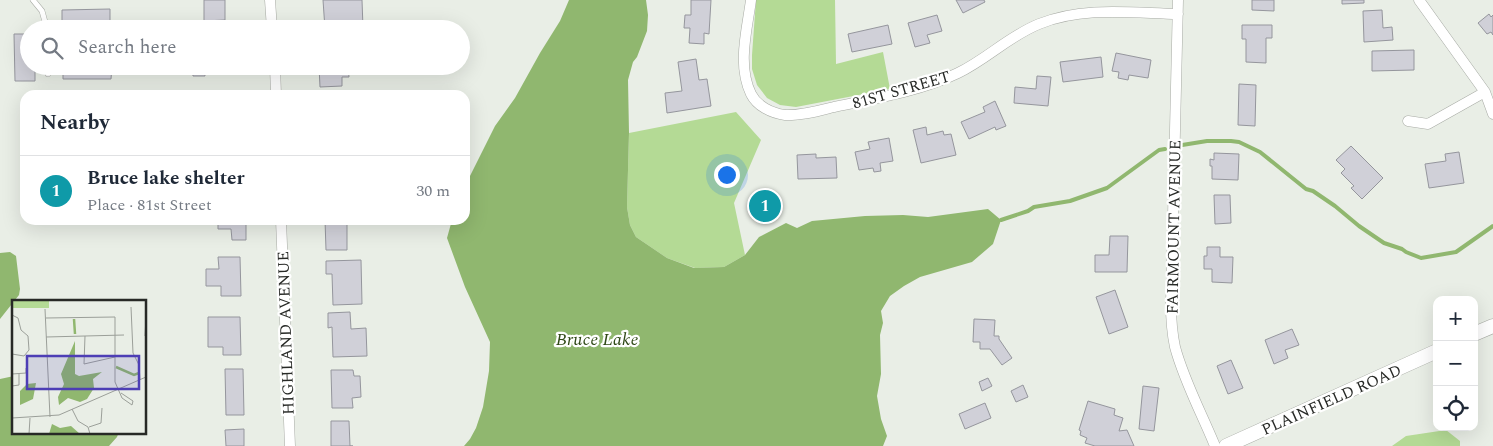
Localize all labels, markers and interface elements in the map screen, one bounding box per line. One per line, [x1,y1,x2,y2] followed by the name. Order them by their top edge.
[20,20,470,75] search box
[78,33,177,62] text: Search here
[38,34,66,62] icon: search
[850,64,953,115] street label: 81ST STREET
[40,107,110,139] text: Nearby
[1160,140,1188,314] street label: FAIRMOUNT AVENUE
[714,162,740,188] your location
[87,164,245,193] text: Bruce lake shelter
[52,179,60,203] text: 1
[416,179,450,203] text: 30 m
[749,187,781,225] pin: 1
[87,193,212,217] text: Place · 81st Street
[271,251,301,415] street label: HIGHLAND AVENUE
[1433,296,1478,431] map controls
[1433,296,1478,341] button: +
[12,300,146,434] inset map
[556,326,638,353] water label: Bruce Lake
[1433,341,1478,386] button: −
[1257,358,1405,442] street label: PLAINFIELD ROAD
[1433,386,1478,431] button: locate

